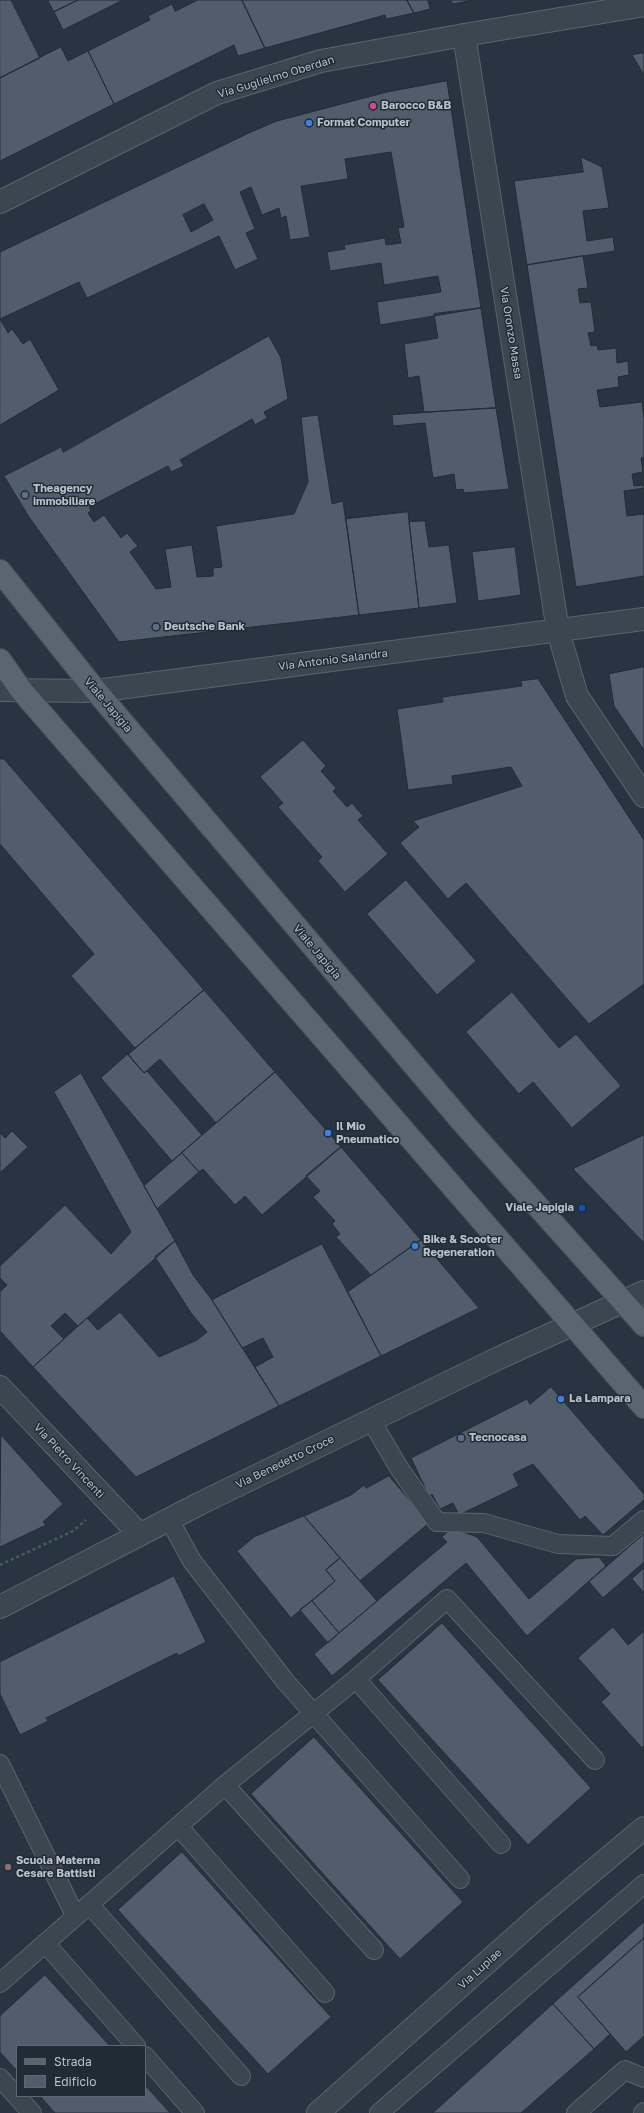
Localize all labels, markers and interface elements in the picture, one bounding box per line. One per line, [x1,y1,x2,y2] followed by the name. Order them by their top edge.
[216,53,336,101] street label: Via Guglielmo Oberdan
[381,99,451,113] place label: Barocco B&B
[368,101,378,111] marker: Barocco B&B
[317,116,410,130] place label: Format Computer
[304,118,314,128] marker: Format Computer
[497,286,525,380] street label: Via Oronzo Massa
[33,482,95,508] place label: Theagency immobiliare
[20,490,30,500] marker: Theagency immobiliare
[164,620,245,634] place label: Deutsche Bank
[151,622,161,632] marker: Deutsche Bank
[277,647,389,673] street label: Via Antonio Salandra
[81,675,135,735] street label: Viale Japigia
[290,922,344,982] street label: Viale Japigia
[336,1120,399,1146] place label: Il Mio Pneumatico
[323,1128,333,1138] marker: Il Mio Pneumatico
[505,1201,574,1215] place label: Viale Japigia
[577,1203,587,1213] marker: Viale Japigia
[423,1233,502,1259] place label: Bike & Scooter Regeneration
[410,1241,420,1251] marker: Bike & Scooter Regeneration
[569,1392,631,1406] place label: La Lampara
[556,1394,566,1404] marker: La Lampara
[31,1421,107,1501] street label: Via Pietro Vincenti
[469,1431,527,1445] place label: Tecnocasa
[234,1432,336,1492] street label: Via Benedetto Croce
[456,1433,466,1443] marker: Tecnocasa
[16,1854,100,1880] place label: Scuola Materna Cesare Battisti
[3,1862,13,1872] marker: Scuola Materna Cesare Battisti
[455,1946,505,1992] street label: Via Lupiae
[16,2045,146,2097] legend
[54,2054,92,2069] text: Strada
[54,2074,96,2089] text: Edificio

